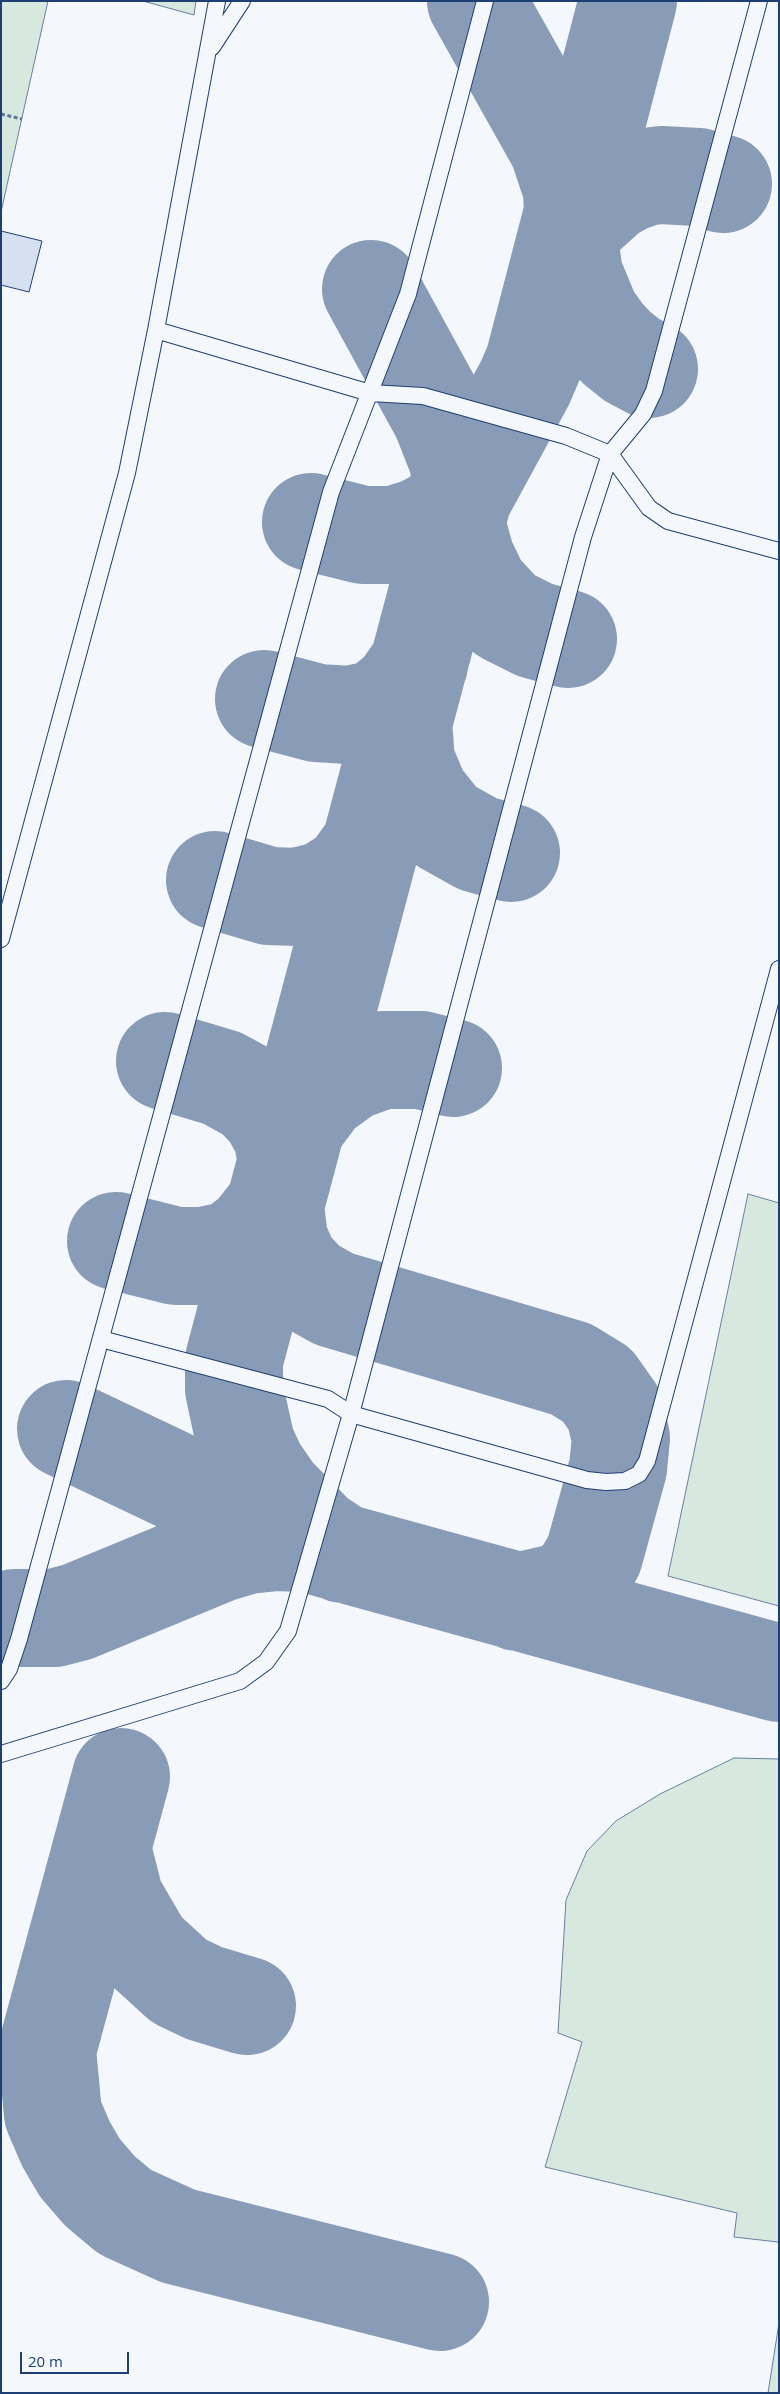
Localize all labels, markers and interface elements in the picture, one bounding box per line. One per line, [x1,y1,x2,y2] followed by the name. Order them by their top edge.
[22,2342,131,2374] scale bar
[28,2351,63,2371] text: 20 m

